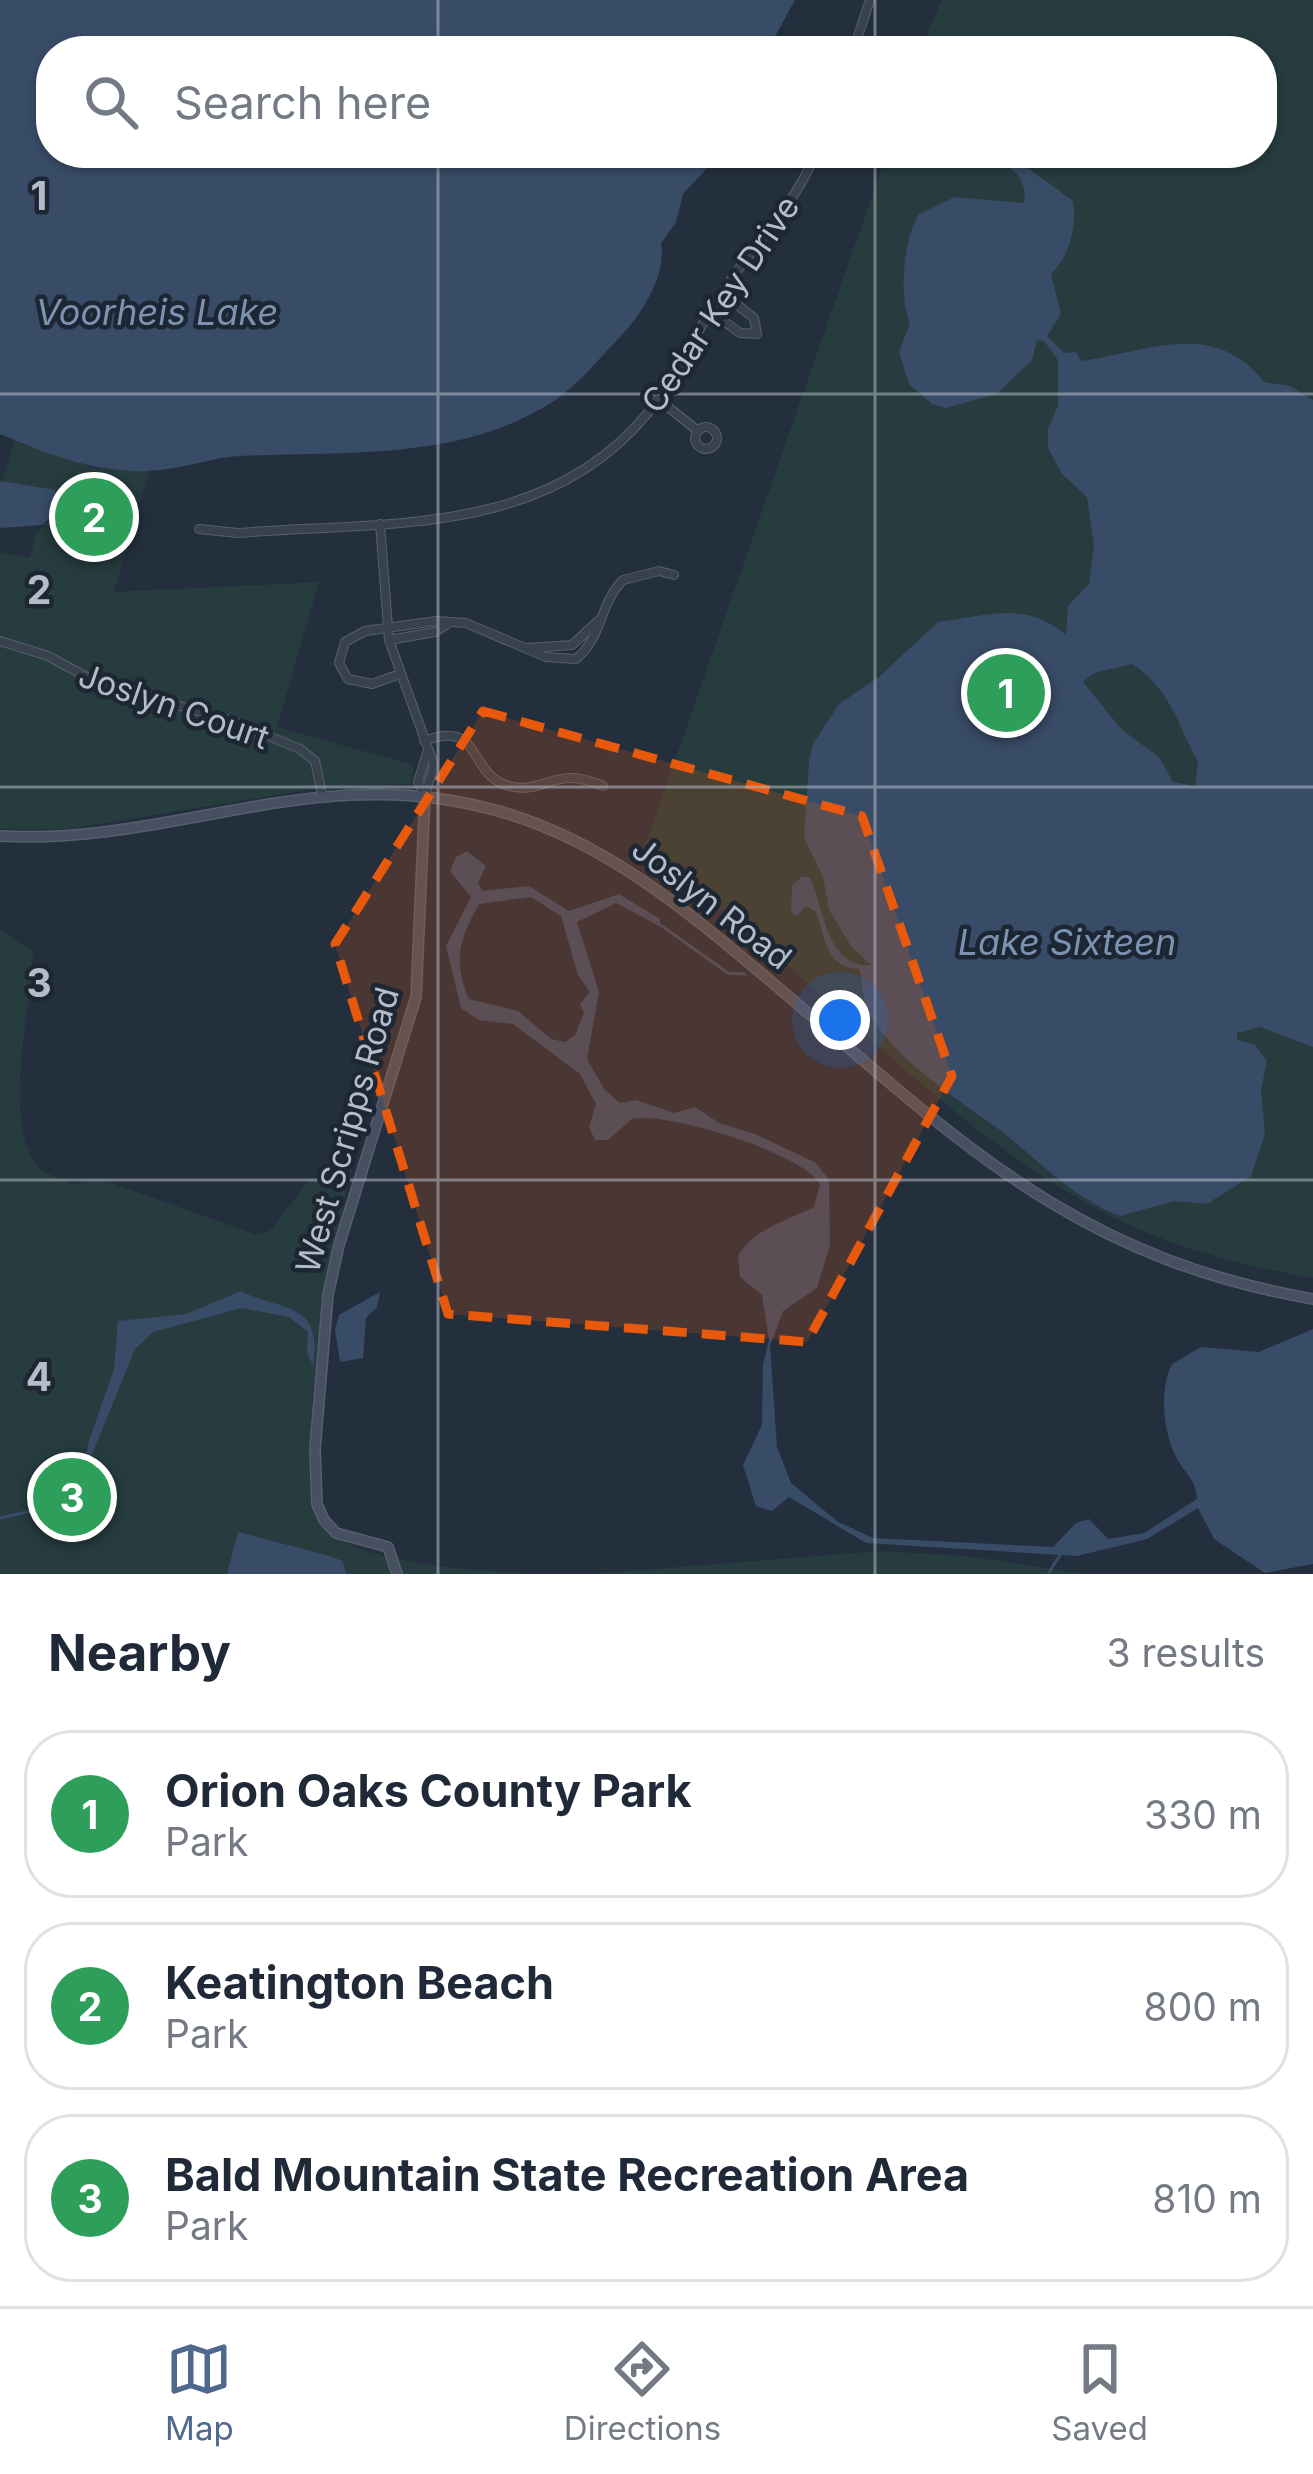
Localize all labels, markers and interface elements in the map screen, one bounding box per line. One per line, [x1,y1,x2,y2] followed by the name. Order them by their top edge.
[36,36,1277,168] search box
[78,69,144,135] icon: search
[174,75,431,130] text: Search here
[31,172,47,219] text: 1
[633,188,807,420] street label: Cedar Key Drive
[36,290,278,334] water label: Voorheis Lake
[55,472,133,562] pin: 2
[27,566,51,613] text: 2
[967,648,1045,738] pin: 1
[74,655,275,757] street label: Joslyn Court
[624,828,800,978] street label: Joslyn Road
[958,920,1176,964] water label: Lake Sixteen
[26,959,52,1006] text: 3
[287,983,407,1277] street label: West Scripps Road
[810,990,870,1050] your location
[26,1353,52,1400] text: 4
[33,1452,111,1542] pin: 3
[48,1622,231,1683] text: Nearby
[1107,1629,1265,1676] text: 3 results
[165,1763,692,1818] text: Orion Oaks County Park
[82,1791,98,1838] text: 1
[1144,1791,1262,1838] text: 330 m
[165,1818,249,1865] text: Park
[165,1955,554,2010] text: Keatington Beach
[78,1983,102,2030] text: 2
[1144,1983,1262,2030] text: 800 m
[165,2010,249,2057] text: Park
[165,2147,969,2202] text: Bald Mountain State Recreation Area
[77,2175,103,2222] text: 3
[1152,2175,1262,2222] text: 810 m
[165,2202,249,2249] text: Park
[165,2336,234,2448] tab: Map
[564,2336,721,2448] tab: Directions
[1051,2336,1148,2448] tab: Saved

